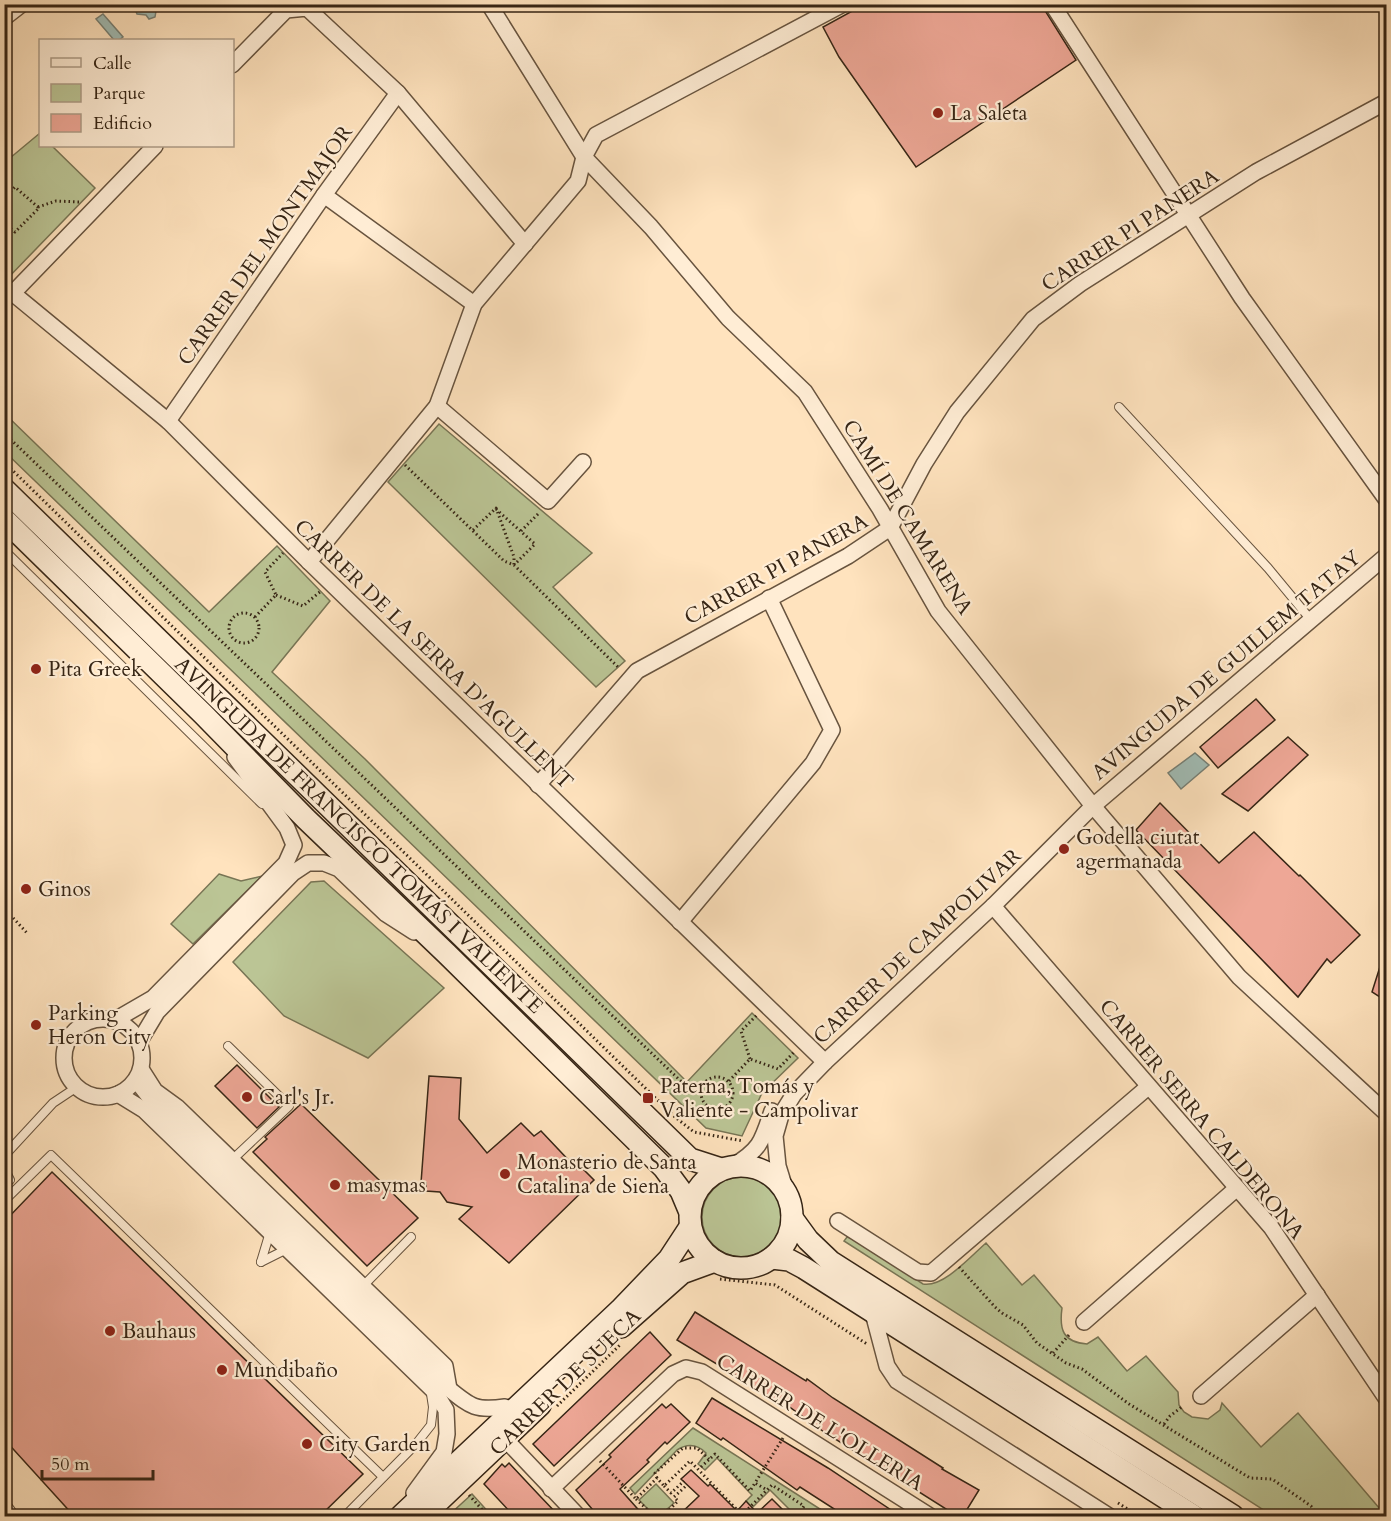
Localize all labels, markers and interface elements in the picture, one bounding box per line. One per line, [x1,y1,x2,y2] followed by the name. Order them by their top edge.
[39,39,234,147] legend
[93,51,132,76] text: Calle
[93,81,146,106] text: Parque
[950,99,1028,128] place label: La Saleta
[931,106,945,120] marker: La Saleta
[93,111,152,136] text: Edificio
[171,119,360,371] street label: CARRER DEL MONTMAJOR
[1036,162,1225,299] street label: CARRER PI PANERA
[836,414,980,621] street label: CAMÍ DE CAMARENA
[679,507,873,632] street label: CARRER PI PANERA
[288,513,580,796] street label: CARRER DE LA SERRA D'AGULLENT
[1085,544,1368,787] street label: AVINGUDA DE GUILLEM TATAY
[168,650,549,1020] street label: AVINGUDA DE FRANCISCO TOMÁS I VALIENTE
[48,655,143,684] place label: Pita Greek
[29,662,43,676] marker: Pita Greek
[1076,823,1200,876] place label: Godella ciutat agermanada
[807,842,1028,1051] street label: CARRER DE CAMPOLIVAR
[1057,842,1071,856] marker: Godella ciutat agermanada
[38,875,91,904] place label: Ginos
[19,882,33,896] marker: Ginos
[1092,993,1311,1246] street label: CARRER SERRA CALDERONA
[48,999,151,1052] place label: Parking Heron City
[29,1018,43,1032] marker: Parking Heron City
[660,1072,858,1125] place label: Paterna, Tomás y Valiente - Campolivar
[259,1083,335,1112] place label: Carl's Jr.
[240,1090,254,1104] marker: Carl's Jr.
[641,1091,655,1105] marker: Paterna, Tomás y Valiente - Campolivar
[517,1148,696,1201] place label: Monasterio de Santa Catalina de Siena
[498,1167,512,1181] marker: Monasterio de Santa Catalina de Siena
[347,1171,426,1200] place label: masymas
[328,1178,342,1192] marker: masymas
[483,1302,648,1462] street label: CARRER DE SUECA
[122,1317,196,1346] place label: Bauhaus
[103,1324,117,1338] marker: Bauhaus
[710,1347,929,1498] street label: CARRER DE L'OLLERIA
[234,1356,338,1385] place label: Mundibaño
[215,1363,229,1377] marker: Mundibaño
[319,1430,430,1459] place label: City Garden
[300,1437,314,1451] marker: City Garden
[42,1443,153,1481] scale bar
[51,1452,90,1477] text: 50 m

